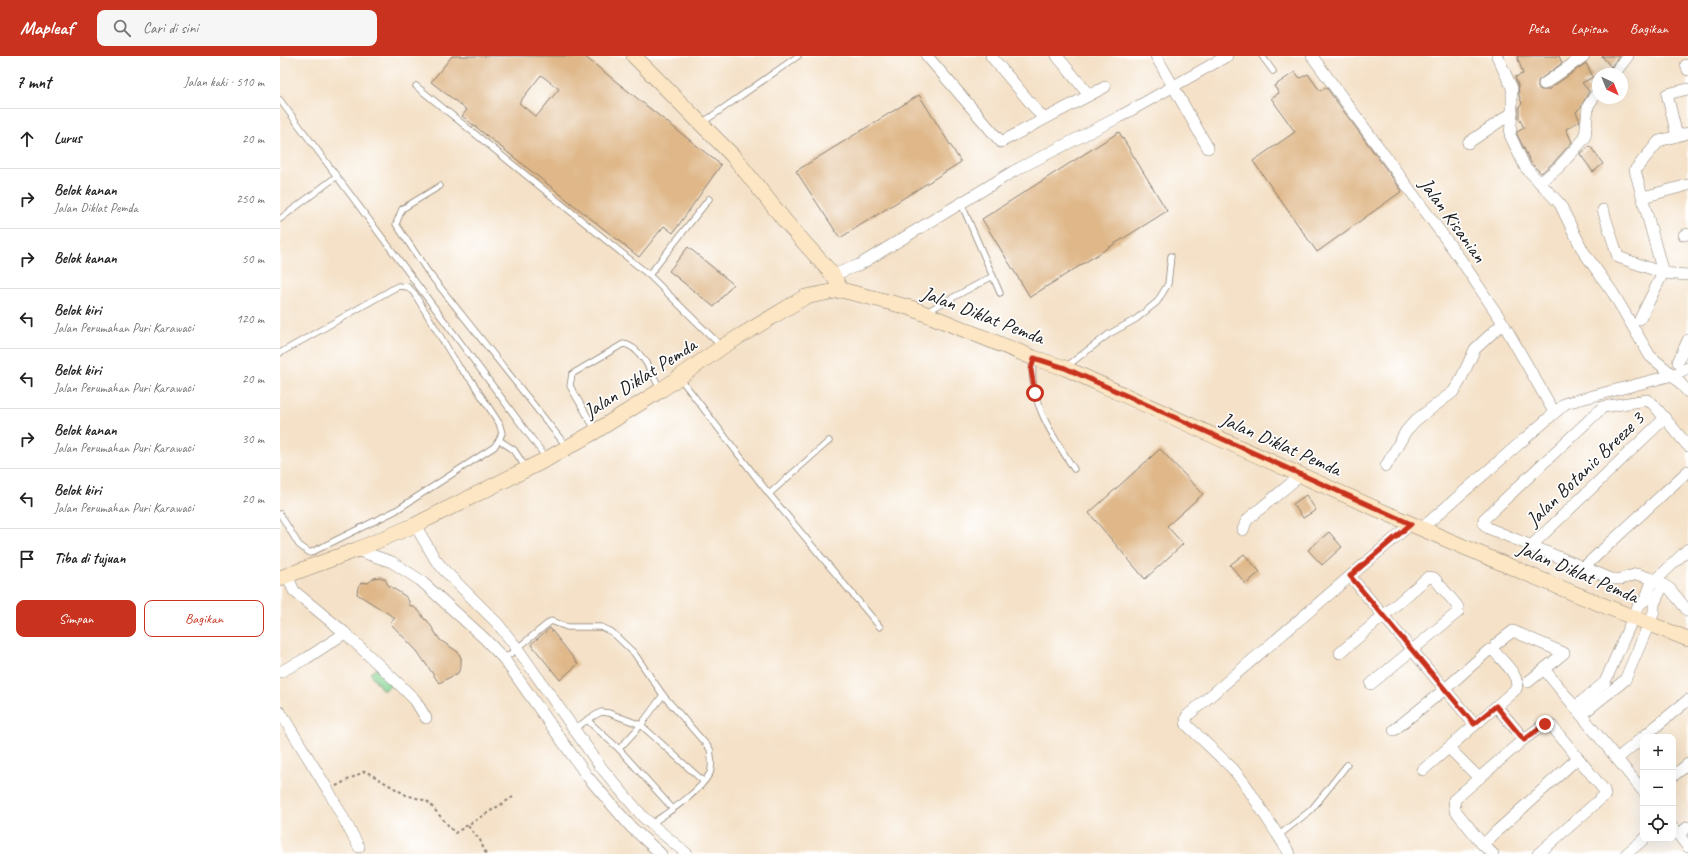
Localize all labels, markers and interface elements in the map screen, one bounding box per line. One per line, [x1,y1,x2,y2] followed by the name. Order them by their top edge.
[97,10,377,46] search box
[20,16,73,40] text: Mapleaf
[111,17,133,39] icon: search
[143,19,198,38] text: Cari di sini
[1528,20,1549,37] text: Peta
[1571,20,1608,37] text: Lapisan
[1630,20,1668,37] text: Bagikan
[1592,68,1628,104] north arrow
[16,72,51,93] text: 7 mnt
[184,74,264,90] text: Jalan kaki · 510 m
[16,128,38,150] icon: ahead
[54,129,82,148] text: Lurus
[242,131,264,147] text: 20 m
[1413,172,1493,268] street label: Jalan Kisanian
[54,181,117,200] text: Belok kanan
[16,188,38,210] icon: right
[236,191,264,207] text: 250 m
[54,200,138,216] text: Jalan Diklat Pemda
[16,248,38,270] icon: right
[54,249,117,268] text: Belok kanan
[242,251,264,267] text: 50 m
[917,280,1049,350] street label: Jalan Diklat Pemda
[54,301,101,320] text: Belok kiri
[16,308,38,330] icon: left
[236,311,264,327] text: 120 m
[54,320,194,336] text: Jalan Perumahan Puri Karawaci
[578,331,702,424] street label: Jalan Diklat Pemda
[54,361,101,380] text: Belok kiri
[16,368,38,390] icon: left
[242,371,264,387] text: 20 m
[54,380,194,396] text: Jalan Perumahan Puri Karawaci
[1026,384,1044,402] route start
[1520,405,1651,532] street label: Jalan Botanic Breeze 3
[1216,406,1347,482] street label: Jalan Diklat Pemda
[54,421,117,440] text: Belok kanan
[16,428,38,450] icon: right
[242,431,264,447] text: 30 m
[54,440,194,456] text: Jalan Perumahan Puri Karawaci
[54,481,101,500] text: Belok kiri
[16,488,38,510] icon: left
[242,491,264,507] text: 20 m
[54,500,194,516] text: Jalan Perumahan Puri Karawaci
[1513,535,1644,609] street label: Jalan Diklat Pemda
[16,548,38,570] icon: arrive
[54,549,125,568] text: Tiba di tujuan
[16,600,136,637] button: Simpan
[144,600,264,637] button: Bagikan
[1536,715,1554,733] route end
[1640,734,1676,842] map controls
[1640,734,1676,770] button: +
[1640,770,1676,806] button: −
[1640,806,1676,842] button: locate

